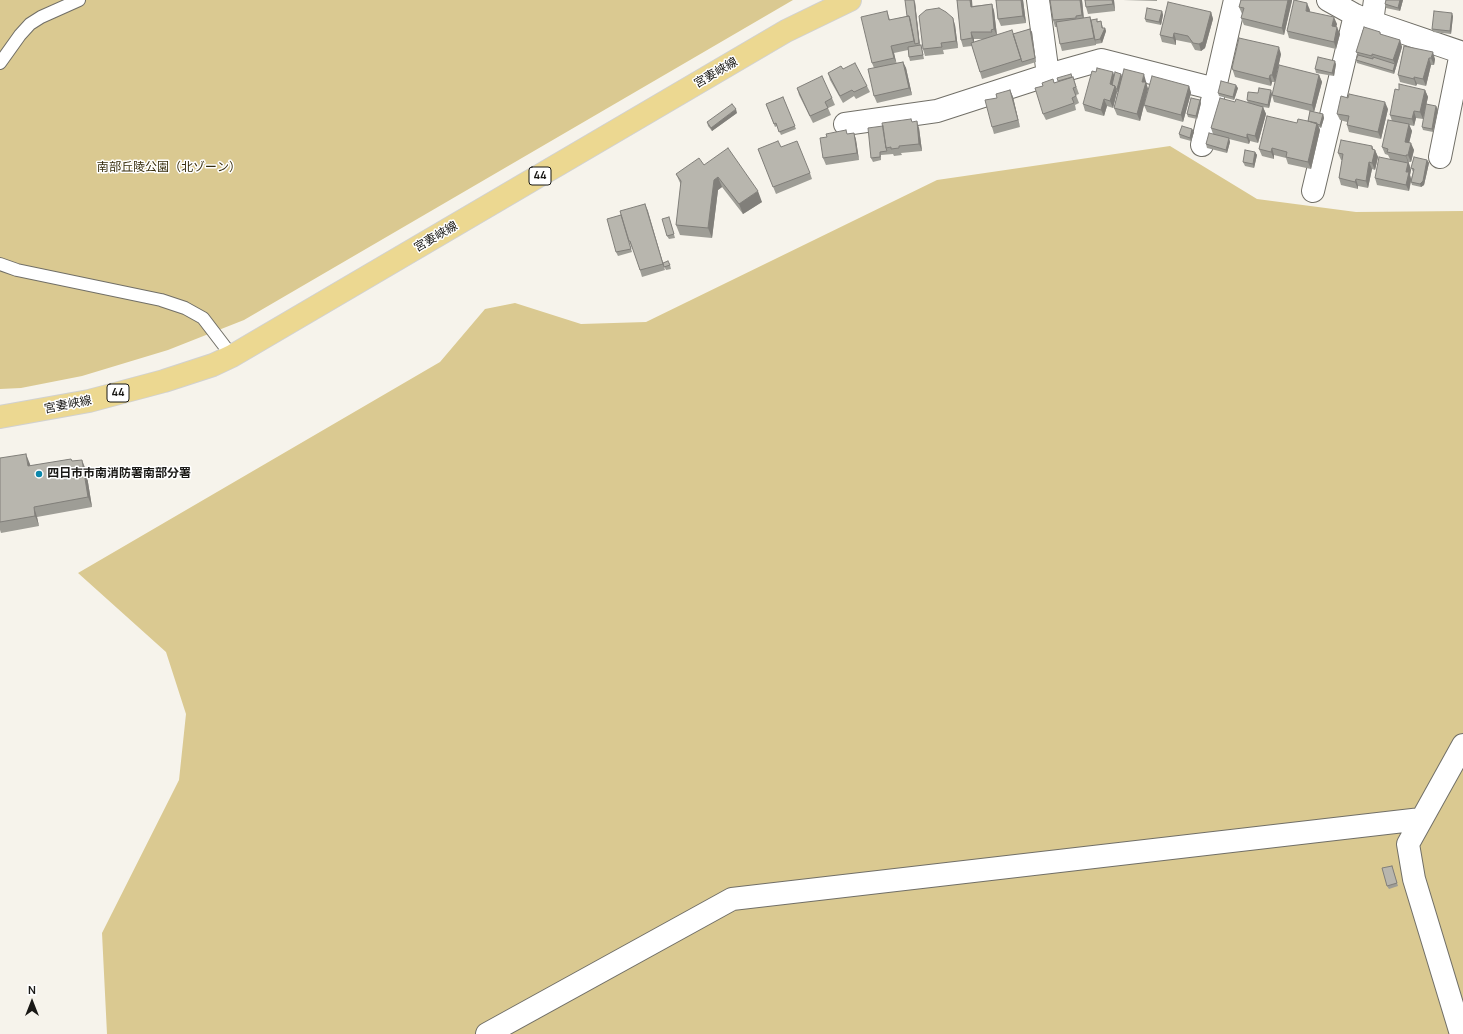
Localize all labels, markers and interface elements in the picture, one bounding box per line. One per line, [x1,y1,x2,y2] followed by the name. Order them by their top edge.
[692,55,740,91] street label: 宮妻峡線
[97,161,241,175] park label: 南部丘陵公園（北ゾーン）
[529,167,551,185] road number: 44
[412,219,460,255] street label: 宮妻峡線
[107,384,129,402] road number: 44
[43,393,93,417] street label: 宮妻峡線
[47,467,191,481] place label: 四日市市南消防署南部分署
[34,469,44,479] marker: 四日市市南消防署南部分署
[12,982,52,1022] north arrow
[28,982,36,997] text: N

